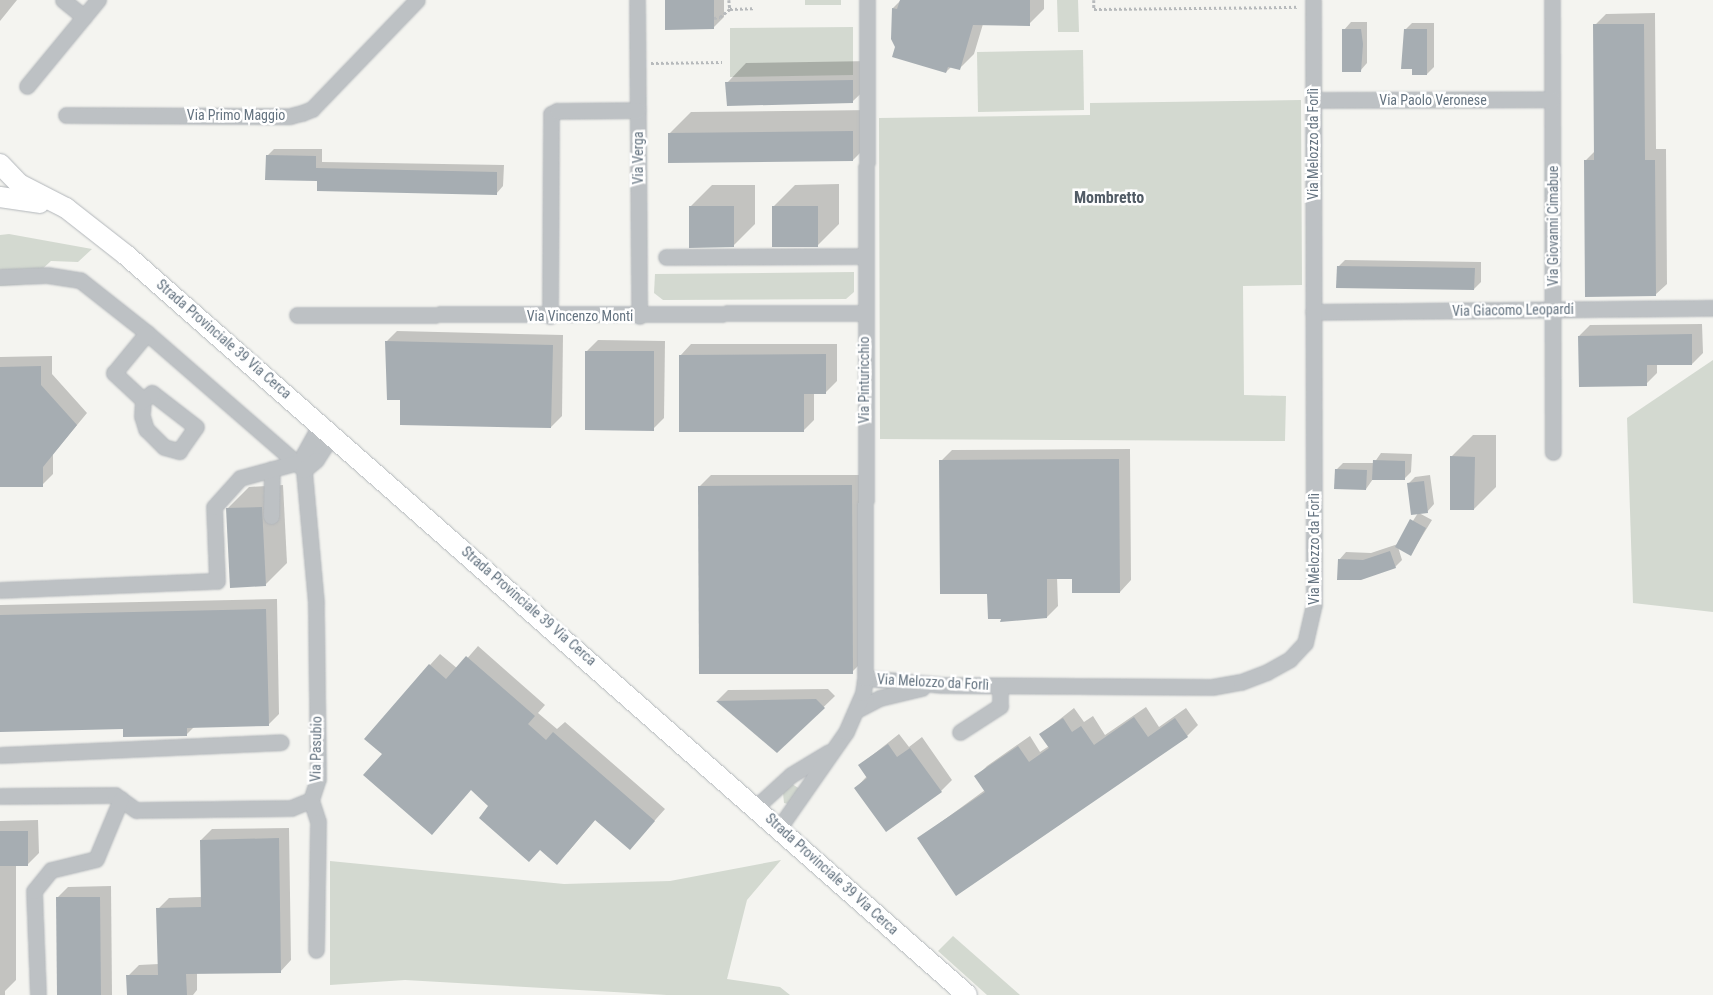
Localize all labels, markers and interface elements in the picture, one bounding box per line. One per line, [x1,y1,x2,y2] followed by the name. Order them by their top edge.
[1305,88,1321,200] street label: Via Melozzo da Forlì
[1379,92,1487,108] street label: Via Paolo Veronese
[187,107,285,123] street label: Via Primo Maggio
[630,132,646,184] street label: Via Verga
[1545,166,1561,286] street label: Via Giovanni Cimabue
[1074,188,1144,208] district label: Mombretto
[153,276,295,402] street label: Strada Provinciale 39 Via Cerca
[1452,301,1574,319] street label: Via Giacomo Leopardi
[527,308,633,324] street label: Via Vincenzo Monti
[856,336,872,424] street label: Via Pinturicchio
[1306,493,1322,605] street label: Via Melozzo da Forlì
[458,543,600,669] street label: Strada Provinciale 39 Via Cerca
[877,671,989,693] street label: Via Melozzo da Forlì
[307,716,325,782] street label: Via Pasubio
[762,810,902,938] street label: Strada Provinciale 39 Via Cerca

